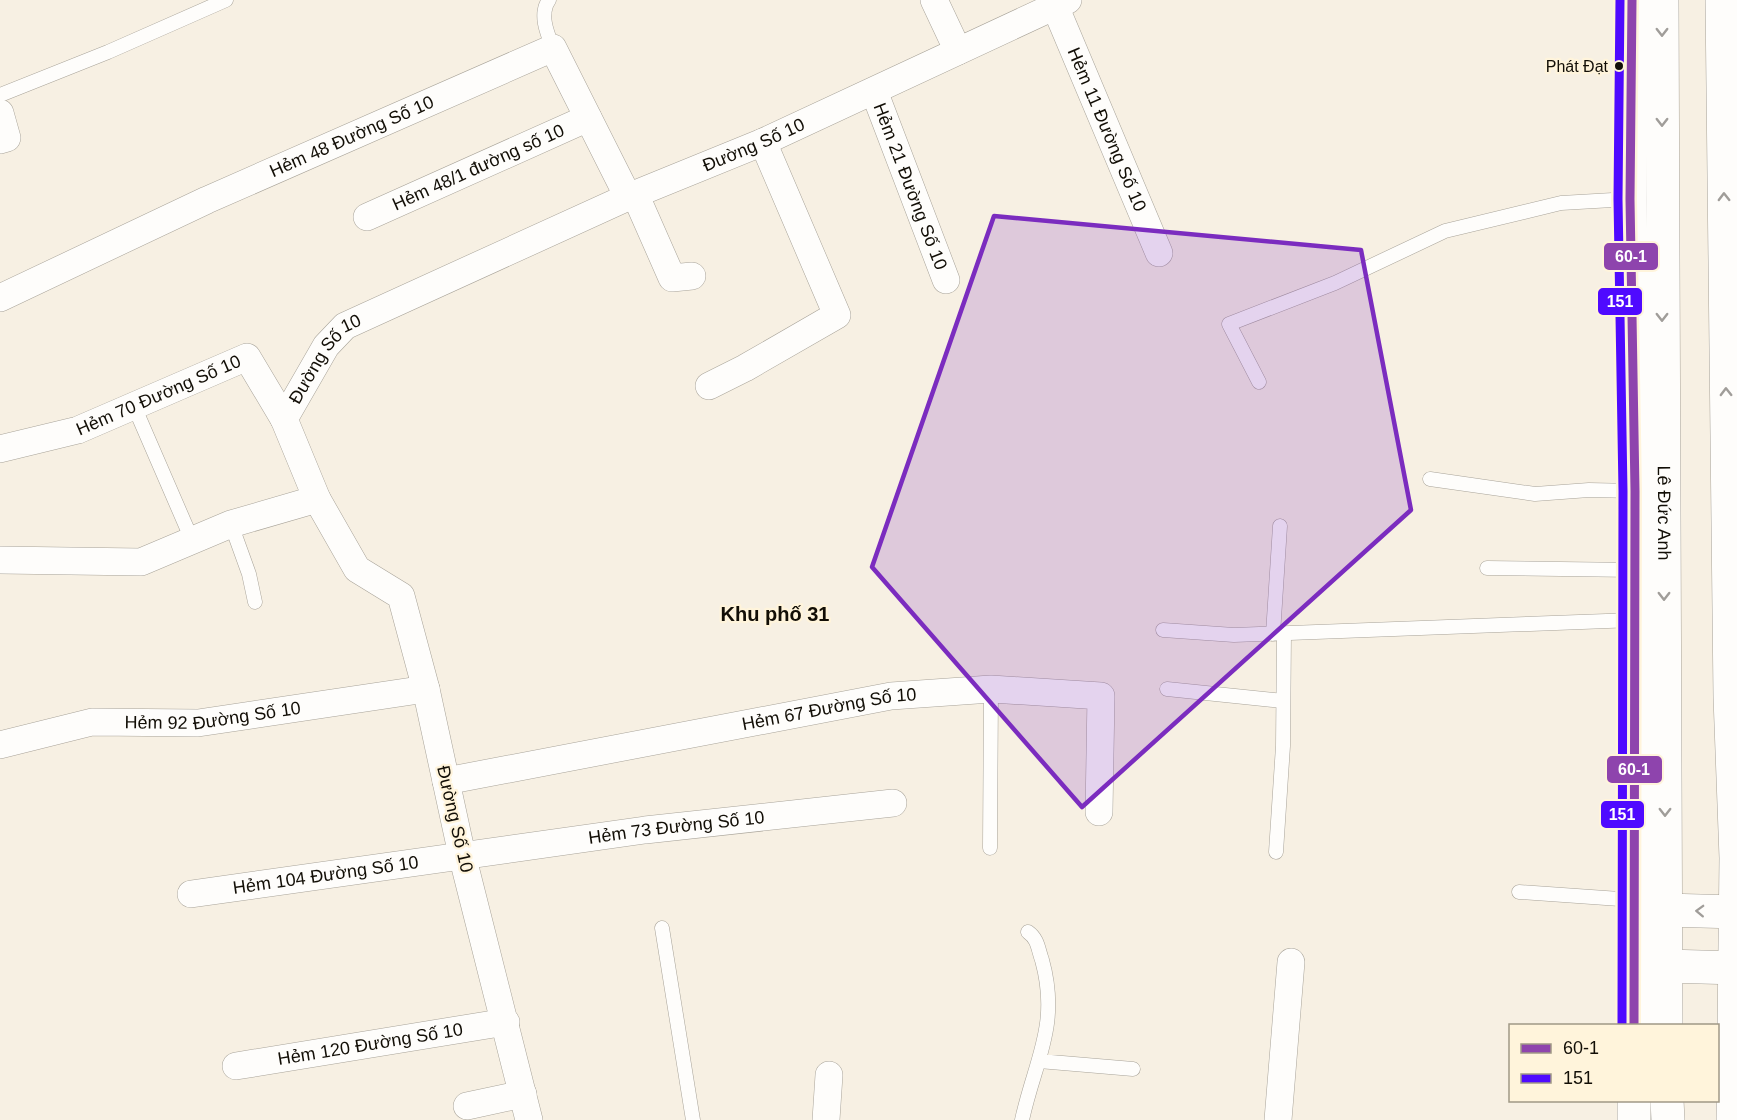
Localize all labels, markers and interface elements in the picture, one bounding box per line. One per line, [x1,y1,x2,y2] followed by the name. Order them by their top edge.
[1655,27,1668,36] one-way arrow
[1064,45,1150,214] street label: Hẻm 11 Đường Số 10
[1546,58,1609,75] place label: Phát Đạt
[1613,60,1625,72] marker: Phát Đạt
[267,92,437,181] street label: Hẻm 48 Đường Số 10
[869,100,951,273] street label: Hẻm 21 Đường Số 10
[700,114,808,176] street label: Đường Số 10
[1656,118,1668,127] one-way arrow
[389,120,567,214] street label: Hẻm 48/1 đường số 10
[1718,192,1730,201] one-way arrow
[1603,242,1659,271] line badge: 60-1
[1615,248,1647,265] text: 60-1
[1597,287,1643,316] line badge: 151
[1607,293,1633,310] text: 151
[285,310,364,407] street label: Đường Số 10
[1656,313,1669,322] one-way arrow
[73,351,244,440] street label: Hẻm 70 Đường Số 10
[1720,387,1732,396] one-way arrow
[1654,465,1674,561] street label: Lê Đức Anh
[1658,592,1670,601] one-way arrow
[721,603,829,625] district label: Khu phố 31
[740,684,917,734] street label: Hẻm 67 Đường Số 10
[125,698,302,734] street label: Hẻm 92 Đường Số 10
[1606,755,1663,784] line badge: 60-1
[1618,761,1650,778] text: 60-1
[433,764,477,874] street label: Đường Số 10
[1600,800,1645,829] line badge: 151
[1609,806,1635,823] text: 151
[587,807,765,848] street label: Hẻm 73 Đường Số 10
[1659,808,1671,817] one-way arrow
[232,852,420,898] street label: Hẻm 104 Đường Số 10
[1696,905,1705,918] one-way arrow
[276,1019,464,1069] street label: Hẻm 120 Đường Số 10
[1509,1024,1719,1102] legend
[1563,1038,1599,1058] text: 60-1
[1563,1068,1593,1088] text: 151

